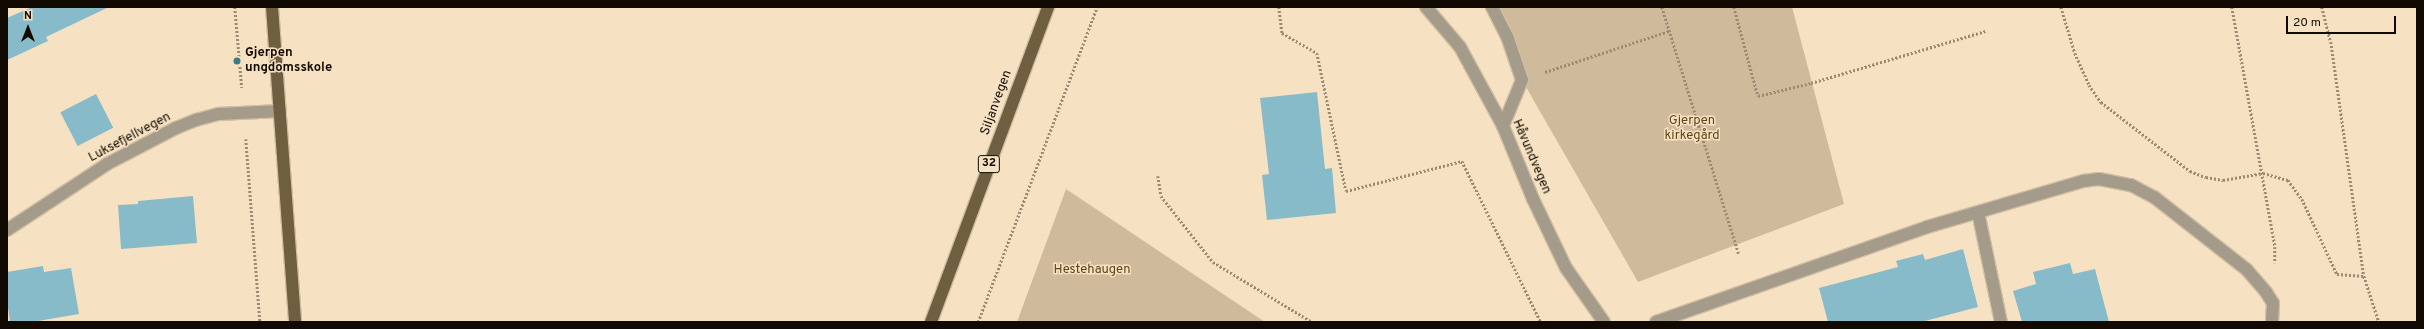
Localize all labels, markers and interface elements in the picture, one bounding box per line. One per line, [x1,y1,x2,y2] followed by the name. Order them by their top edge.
[8,8,48,48] north arrow
[2288,8,2398,34] scale bar
[24,9,32,23] text: N
[2293,15,2321,31] text: 20 m
[245,46,332,77] place label: Gjerpen ungdomsskole
[232,56,242,66] marker: Gjerpen ungdomsskole
[978,68,1016,138] street label: Siljanvegen
[86,110,174,166] street label: Luksefjellvegen
[1664,114,1720,145] park label: Gjerpen kirkegård
[1508,117,1554,197] street label: Håvundvegen
[977,154,1001,174] road number: 32
[1054,262,1130,278] park label: Hestehaugen

